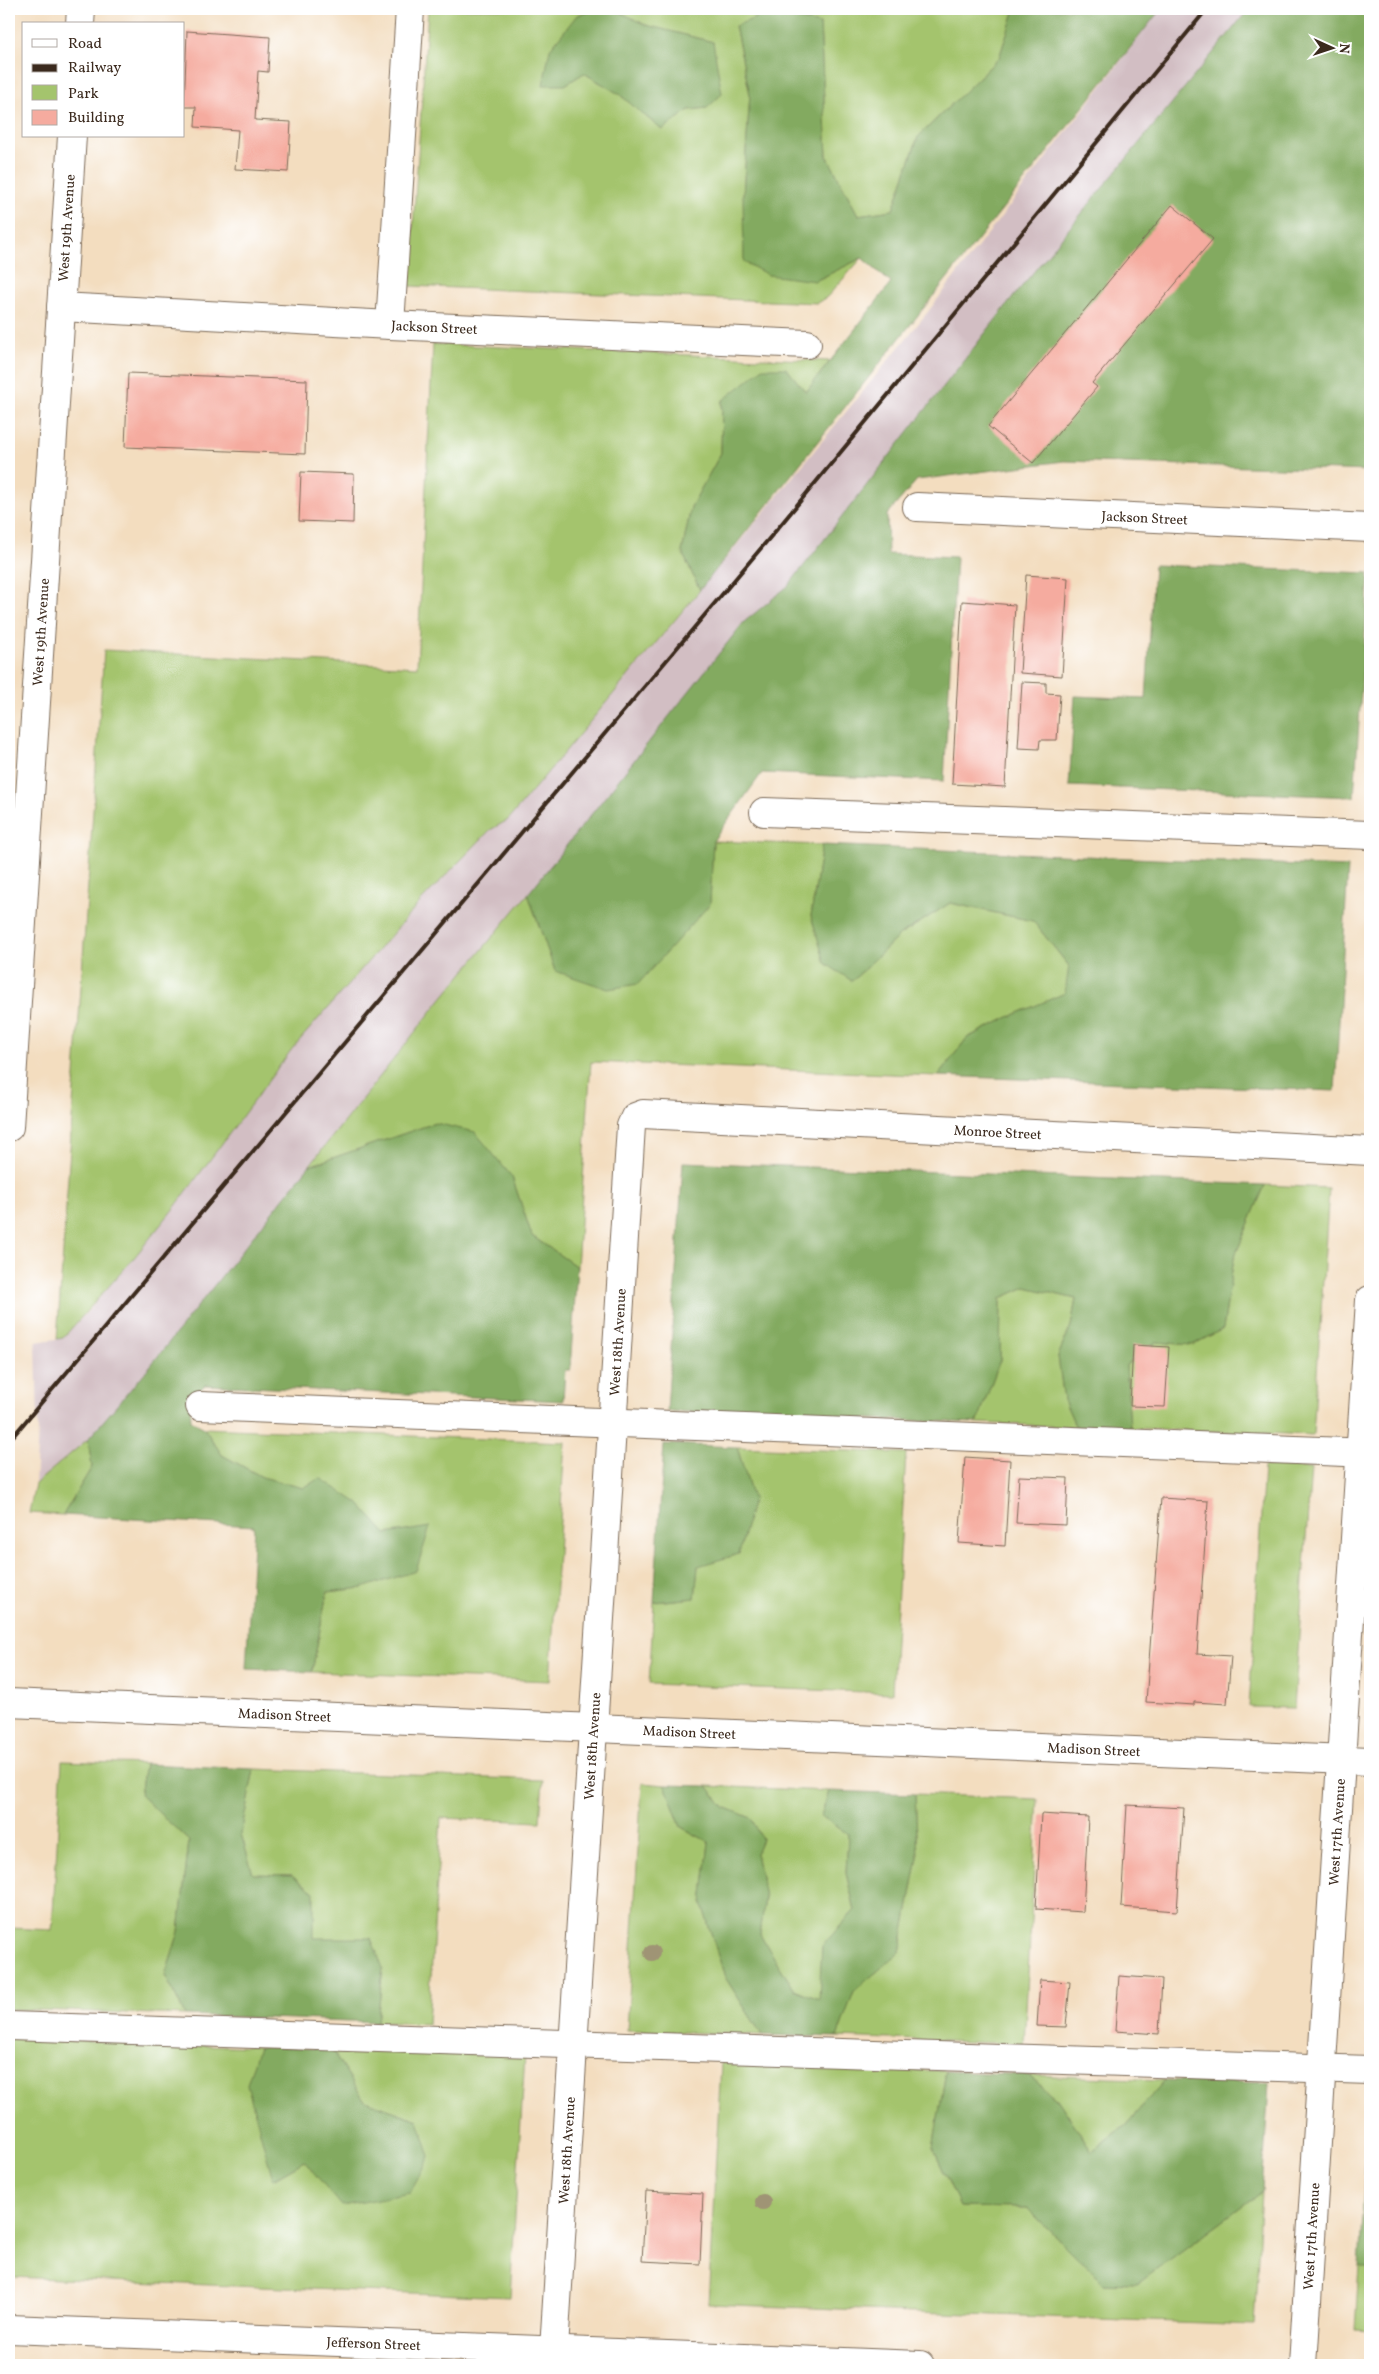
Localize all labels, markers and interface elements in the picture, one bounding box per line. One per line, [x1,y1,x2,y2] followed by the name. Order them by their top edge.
[22,22,185,138] legend
[1306,22,1356,72] north arrow
[68,34,102,55] text: Road
[1334,43,1353,54] text: N
[68,58,121,79] text: Railway
[68,84,99,105] text: Park
[68,108,125,129] text: Building
[55,173,81,282] street label: West 19th Avenue
[391,317,478,340] street label: Jackson Street
[1101,508,1188,531] street label: Jackson Street
[29,577,55,687] street label: West 19th Avenue
[953,1122,1042,1145] street label: Monroe Street
[606,1287,632,1397] street label: West 18th Avenue
[581,1692,606,1801] street label: West 18th Avenue
[238,1705,332,1728] street label: Madison Street
[642,1722,737,1745] street label: Madison Street
[1047,1739,1141,1762] street label: Madison Street
[1325,1778,1351,1886] street label: West 17th Avenue
[555,2096,581,2205] street label: West 18th Avenue
[1300,2182,1325,2291] street label: West 17th Avenue
[326,2334,421,2356] street label: Jefferson Street

